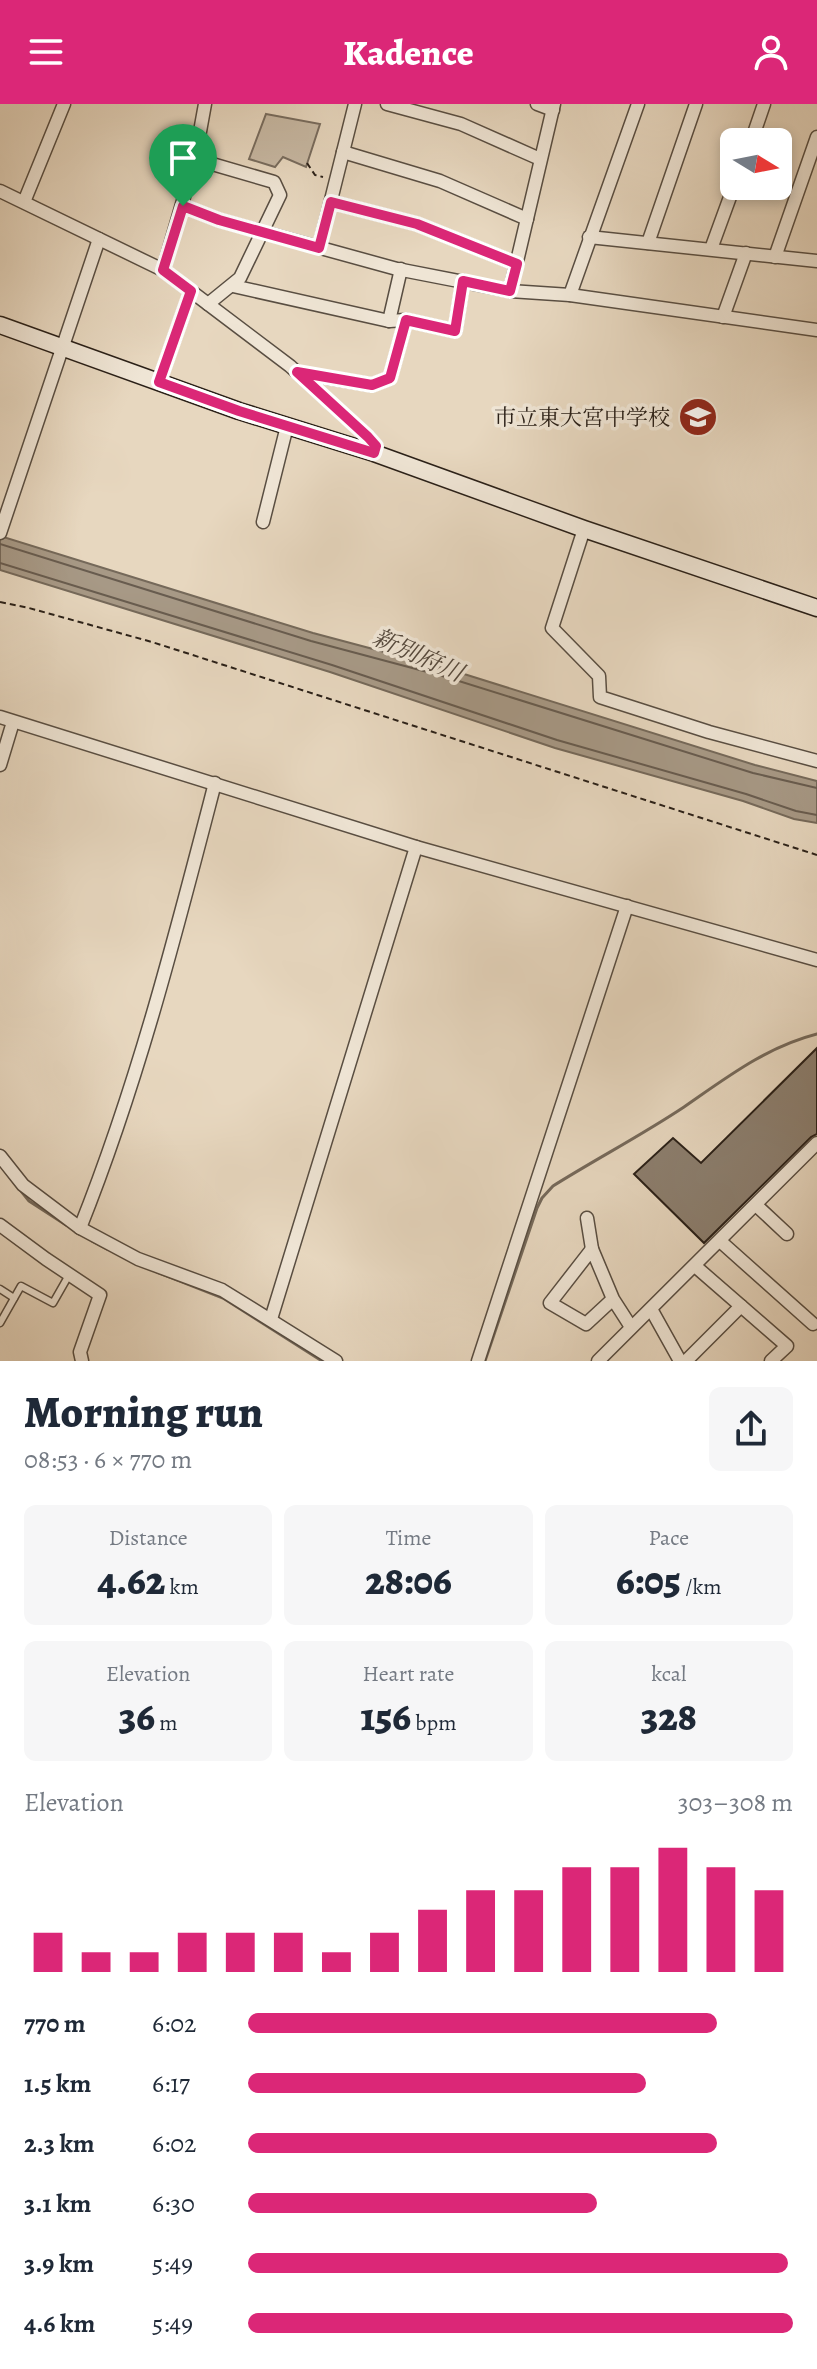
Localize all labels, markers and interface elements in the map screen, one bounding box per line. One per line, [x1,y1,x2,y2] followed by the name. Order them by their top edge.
[343,28,474,77] text: Kadence
[24,30,68,74] icon: menu
[749,30,793,74] icon: person
[149,124,217,206] pin
[720,128,792,200] north arrow
[720,128,792,200] map controls
[161,136,205,180] icon: arrive
[677,396,719,438] school or university icon: 市立東大宮中学校
[494,403,670,433] place label: 市立東大宮中学校
[368,621,471,690] water label: 新別府川
[24,1382,263,1442] text: Morning run
[709,1387,793,1471] button: share
[24,1442,192,1477] text: 08:53 · 6 × 770 m
[109,1523,188,1553] text: Distance
[386,1523,431,1553] text: Time
[648,1523,689,1553] text: Pace
[97,1553,165,1608] text: 4.62
[365,1553,452,1608] text: 28:06
[616,1553,681,1608] text: 6:05
[165,1572,199,1602] text: km
[681,1572,722,1602] text: /km
[106,1659,190,1689] text: Elevation
[363,1659,454,1689] text: Heart rate
[651,1659,686,1689] text: kcal
[119,1689,155,1744] text: 36
[361,1689,411,1744] text: 156
[641,1689,697,1744] text: 328
[155,1708,178,1738] text: m
[411,1708,456,1738] text: bpm
[24,1785,124,1820] text: Elevation
[678,1785,793,1820] text: 303–308 m
[24,2006,86,2041] text: 770 m
[152,2006,196,2041] text: 6:02
[24,2066,91,2101] text: 1.5 km
[152,2066,190,2101] text: 6:17
[24,2126,95,2161] text: 2.3 km
[152,2126,196,2161] text: 6:02
[24,2186,91,2221] text: 3.1 km
[152,2186,195,2221] text: 6:30
[24,2246,94,2281] text: 3.9 km
[152,2246,193,2281] text: 5:49
[24,2306,95,2341] text: 4.6 km
[152,2306,193,2341] text: 5:49

